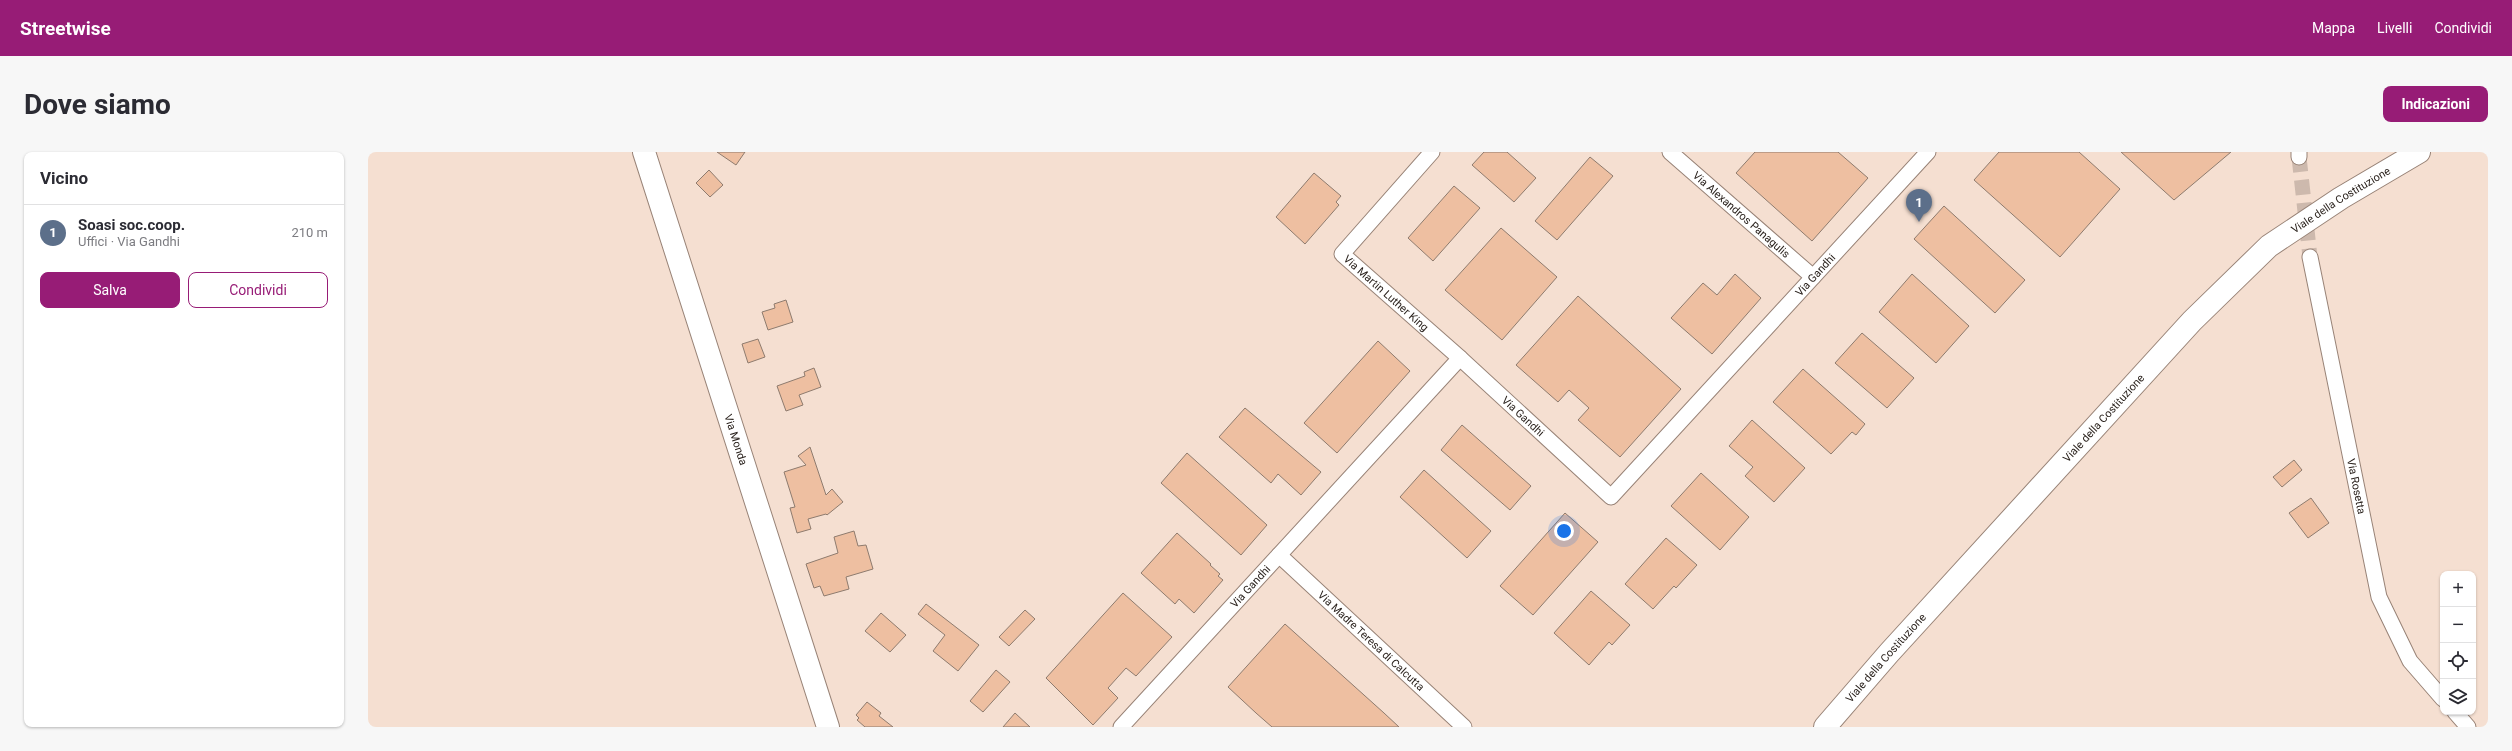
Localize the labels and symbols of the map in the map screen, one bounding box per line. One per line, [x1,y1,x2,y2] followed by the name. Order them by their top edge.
[2289,164,2393,236] street label: Viale della Costituzione
[1690,169,1793,261] street label: Via Alexandros Panagulis
[1906,189,1932,222] pin: 1
[1793,251,1838,299] street label: Via Gandhi
[1341,253,1431,334] street label: Via Martin Luther King
[2060,372,2147,465] street label: Viale della Costituzione
[1499,394,1547,439] street label: Via Gandhi
[721,413,750,467] street label: Via Monda
[2344,458,2368,515] street label: Via Rosetta
[1554,521,1574,541] your location
[1228,563,1273,611] street label: Via Gandhi
[1315,589,1427,694] street label: Via Madre Teresa di Calcutta
[1843,611,1929,705] street label: Viale della Costituzione

